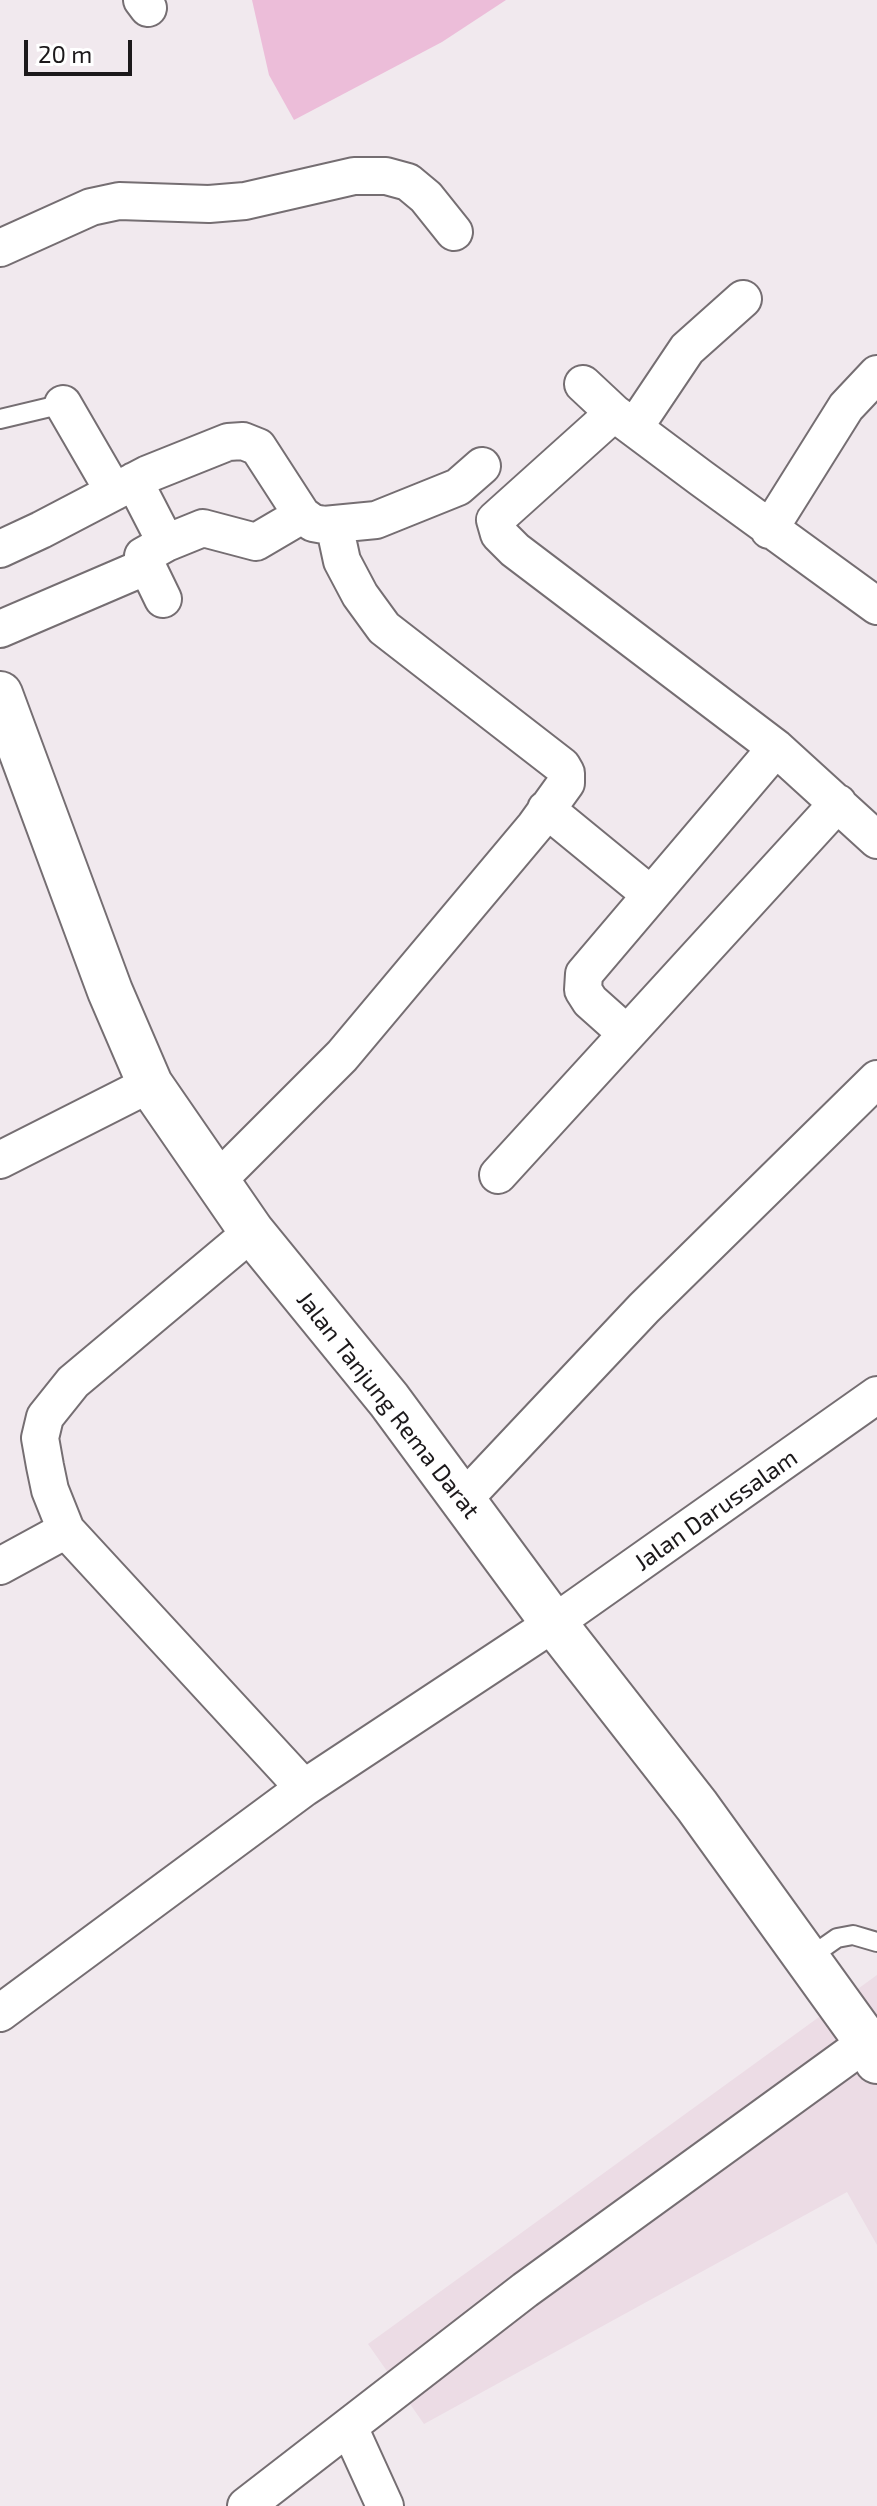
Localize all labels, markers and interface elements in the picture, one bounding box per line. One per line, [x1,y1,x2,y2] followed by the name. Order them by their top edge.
[28,24,136,74] scale bar
[38,39,92,68] text: 20 m
[290,1286,486,1524] street label: Jalan Tanjung Rema Darat
[629,1443,803,1577] street label: Jalan Darussalam

